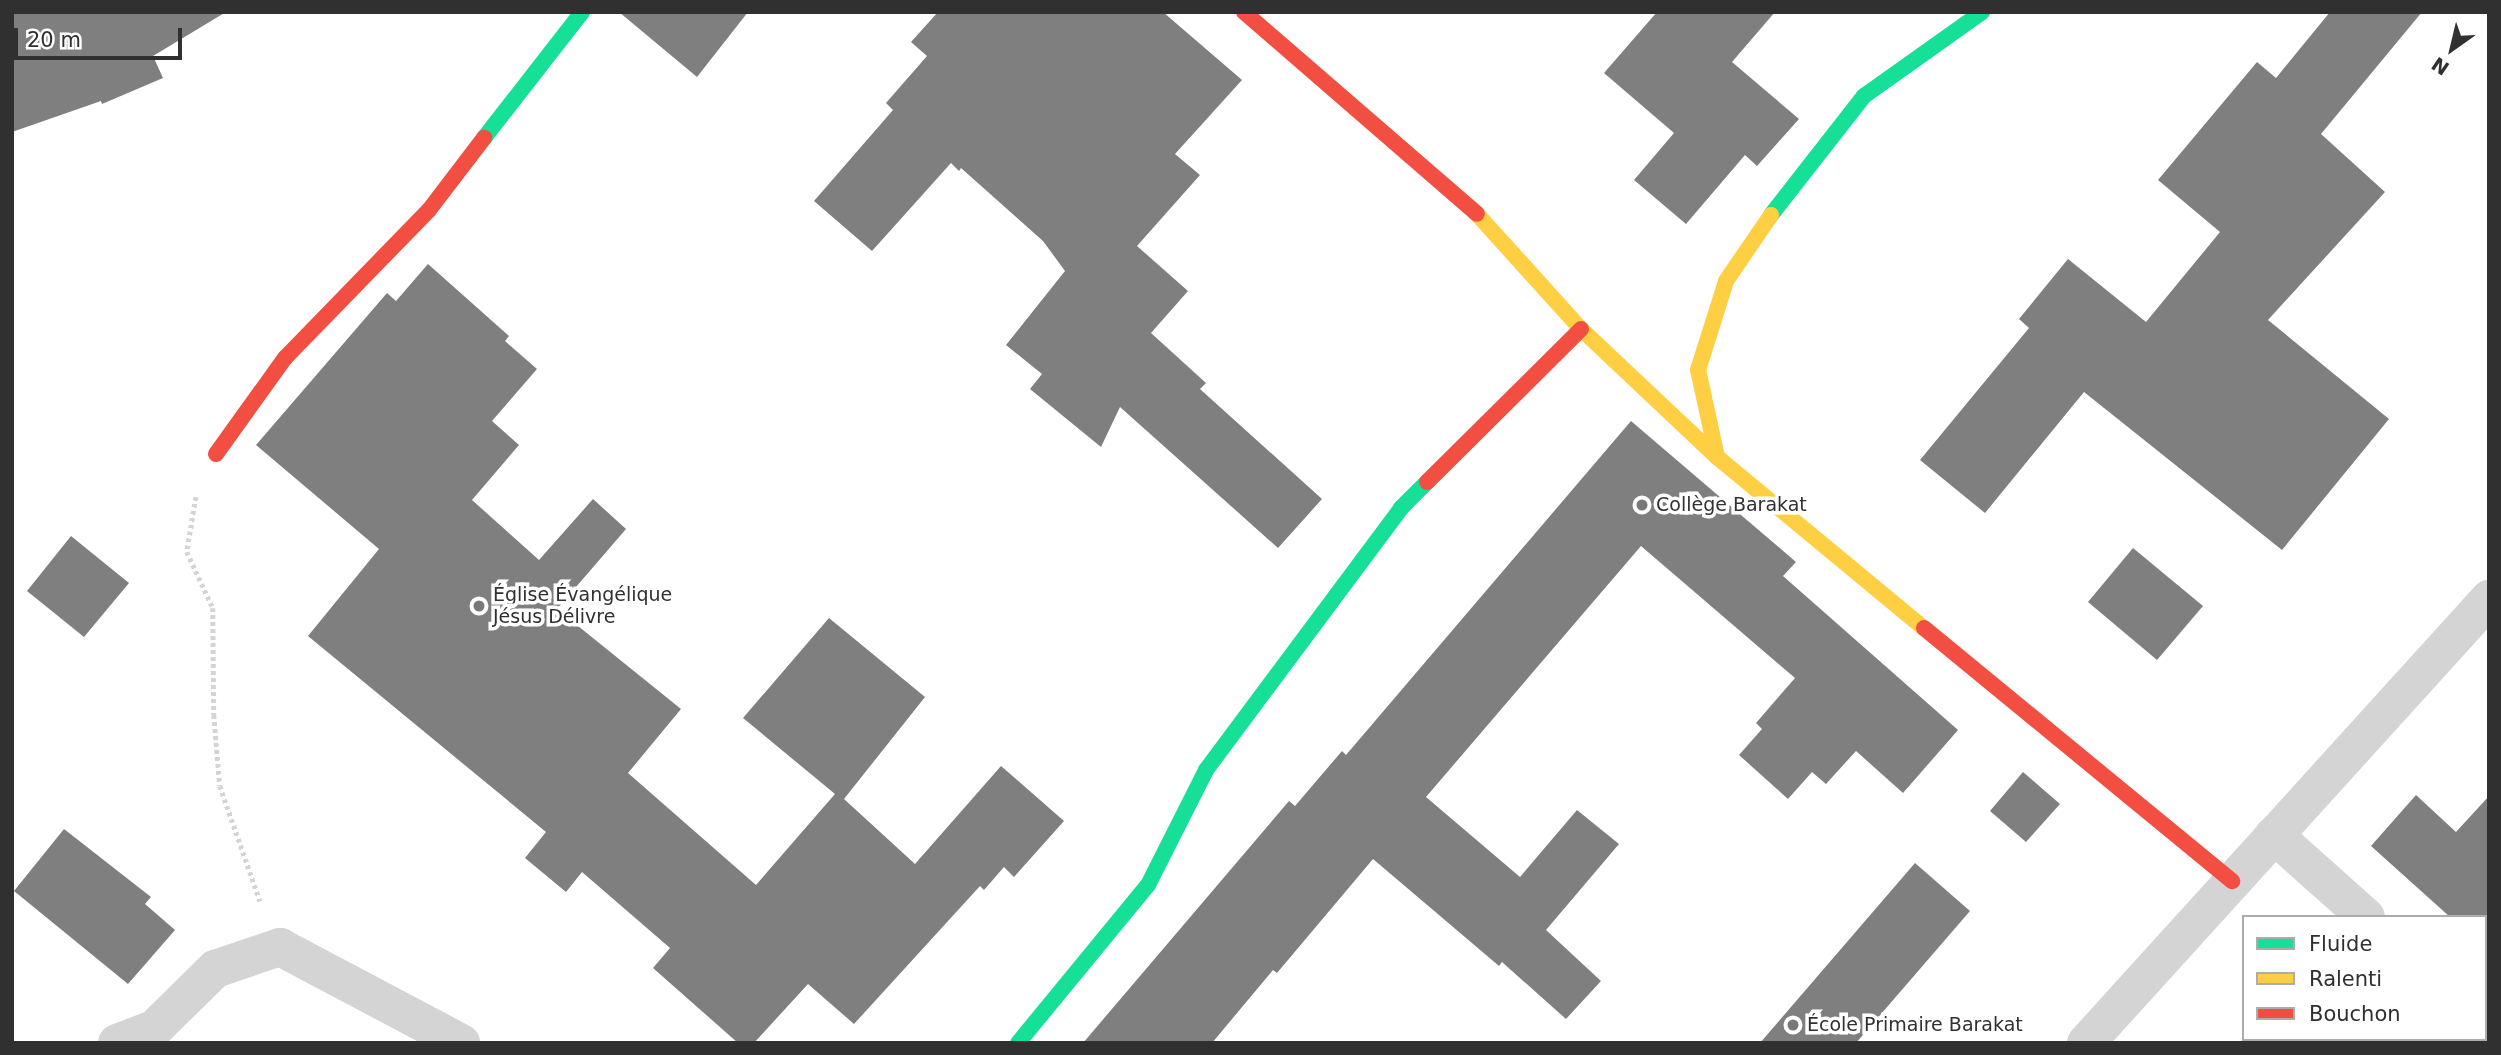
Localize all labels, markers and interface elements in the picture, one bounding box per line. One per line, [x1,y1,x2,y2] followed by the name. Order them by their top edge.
[18,14,186,58] scale bar
[2417,14,2487,84] north arrow
[27,28,81,52] text: 20 m
[2428,53,2453,80] text: N
[1656,494,1807,516] place label: Collège Barakat
[1634,497,1650,513] marker: Collège Barakat
[493,584,672,628] place label: Église Évangélique Jésus Délivre
[471,598,487,614] marker: Église Évangélique Jésus Délivre
[2242,915,2487,1041] legend
[2309,932,2372,956] text: Fluide
[2309,967,2382,991] text: Ralenti
[2309,1002,2401,1026] text: Bouchon
[1807,1014,2023,1036] place label: École Primaire Barakat
[1785,1017,1801,1033] marker: École Primaire Barakat

